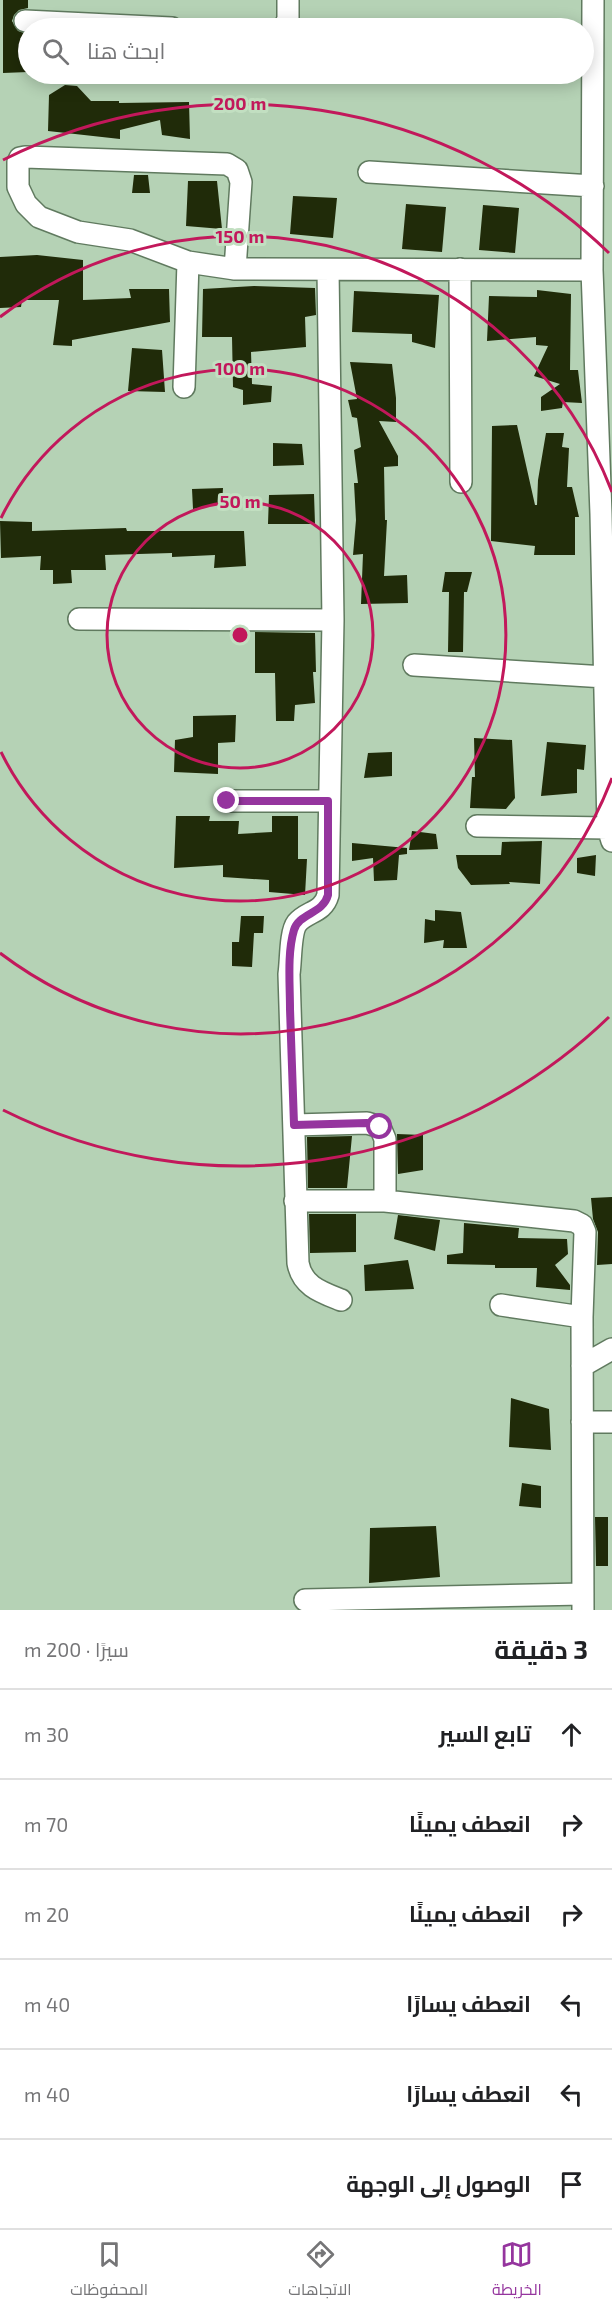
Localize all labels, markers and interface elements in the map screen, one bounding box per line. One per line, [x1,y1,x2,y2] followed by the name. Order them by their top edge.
[18,18,594,84] search box
[39,35,72,68] icon: search
[87,37,165,63] text: ابحث هنا
[214,92,266,114] text: 200 m
[216,225,264,247] text: 150 m
[215,357,265,379] text: 100 m
[219,490,261,512] text: 50 m
[230,625,250,645] centre of rings
[213,787,239,813] route end
[366,1113,392,1139] route start
[494,1633,588,1664] text: 3 دقيقة
[24,1637,129,1661] text: سيرًا · 200 m
[555,1718,588,1751] icon: ahead
[439,1720,531,1746] text: تابع السير
[24,1722,69,1746] text: 30 m
[555,1808,588,1841] icon: right
[409,1810,531,1836] text: انعطف يمينًا
[24,1812,68,1836] text: 70 m
[555,1898,588,1931] icon: right
[409,1900,531,1926] text: انعطف يمينًا
[24,1902,69,1926] text: 20 m
[555,1988,588,2021] icon: left
[406,1990,531,2016] text: انعطف يسارًا
[24,1992,70,2016] text: 40 m
[555,2078,588,2111] icon: left
[406,2080,531,2106] text: انعطف يسارًا
[24,2082,70,2106] text: 40 m
[555,2168,588,2201] icon: arrive
[346,2170,531,2196] text: الوصول إلى الوجهة
[70,2238,148,2304] tab: المحفوظات
[288,2238,352,2304] tab: الاتجاهات
[492,2238,542,2304] tab: الخريطة

